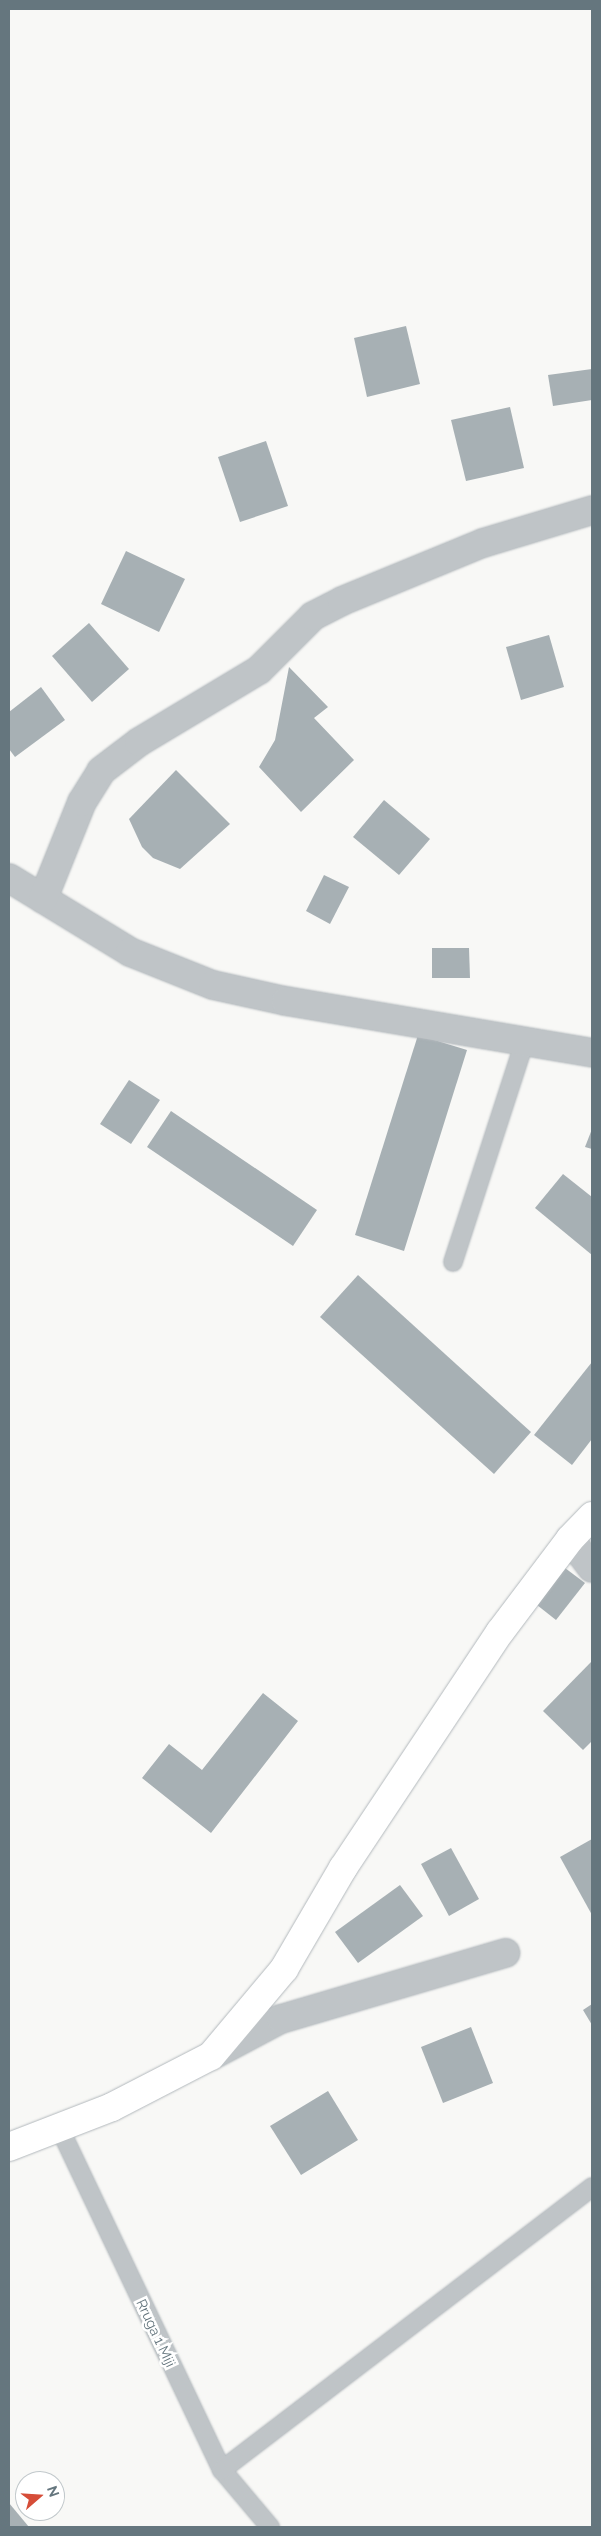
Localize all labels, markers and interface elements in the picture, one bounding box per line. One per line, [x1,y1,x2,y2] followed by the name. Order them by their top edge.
[133,2296,179,2370] street label: Rruga 1 Miji
[15,2471,65,2521] north arrow
[44,2484,63,2499] text: N

